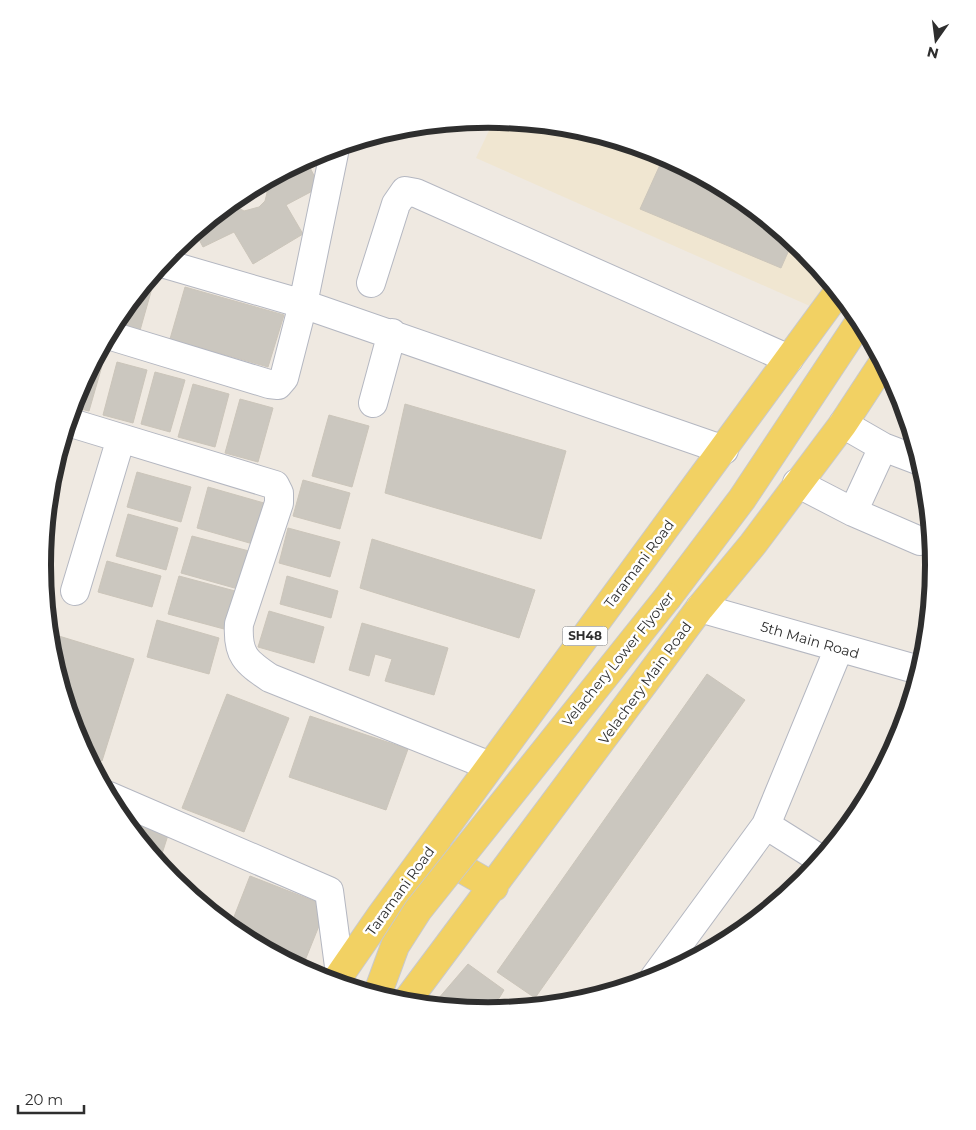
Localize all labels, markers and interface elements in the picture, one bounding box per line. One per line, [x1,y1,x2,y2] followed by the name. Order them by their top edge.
[911,15,961,65] north arrow
[925,43,941,63] text: N
[600,516,678,612] street label: Taramani Road
[558,588,678,730] street label: Velachery Lower Flyover
[759,617,861,663] street label: 5th Main Road
[594,618,696,748] street label: Velachery Main Road
[562,626,608,646] road number: SH48
[362,843,438,939] street label: Taramani Road
[18,1082,84,1114] scale bar
[25,1090,63,1109] text: 20 m

